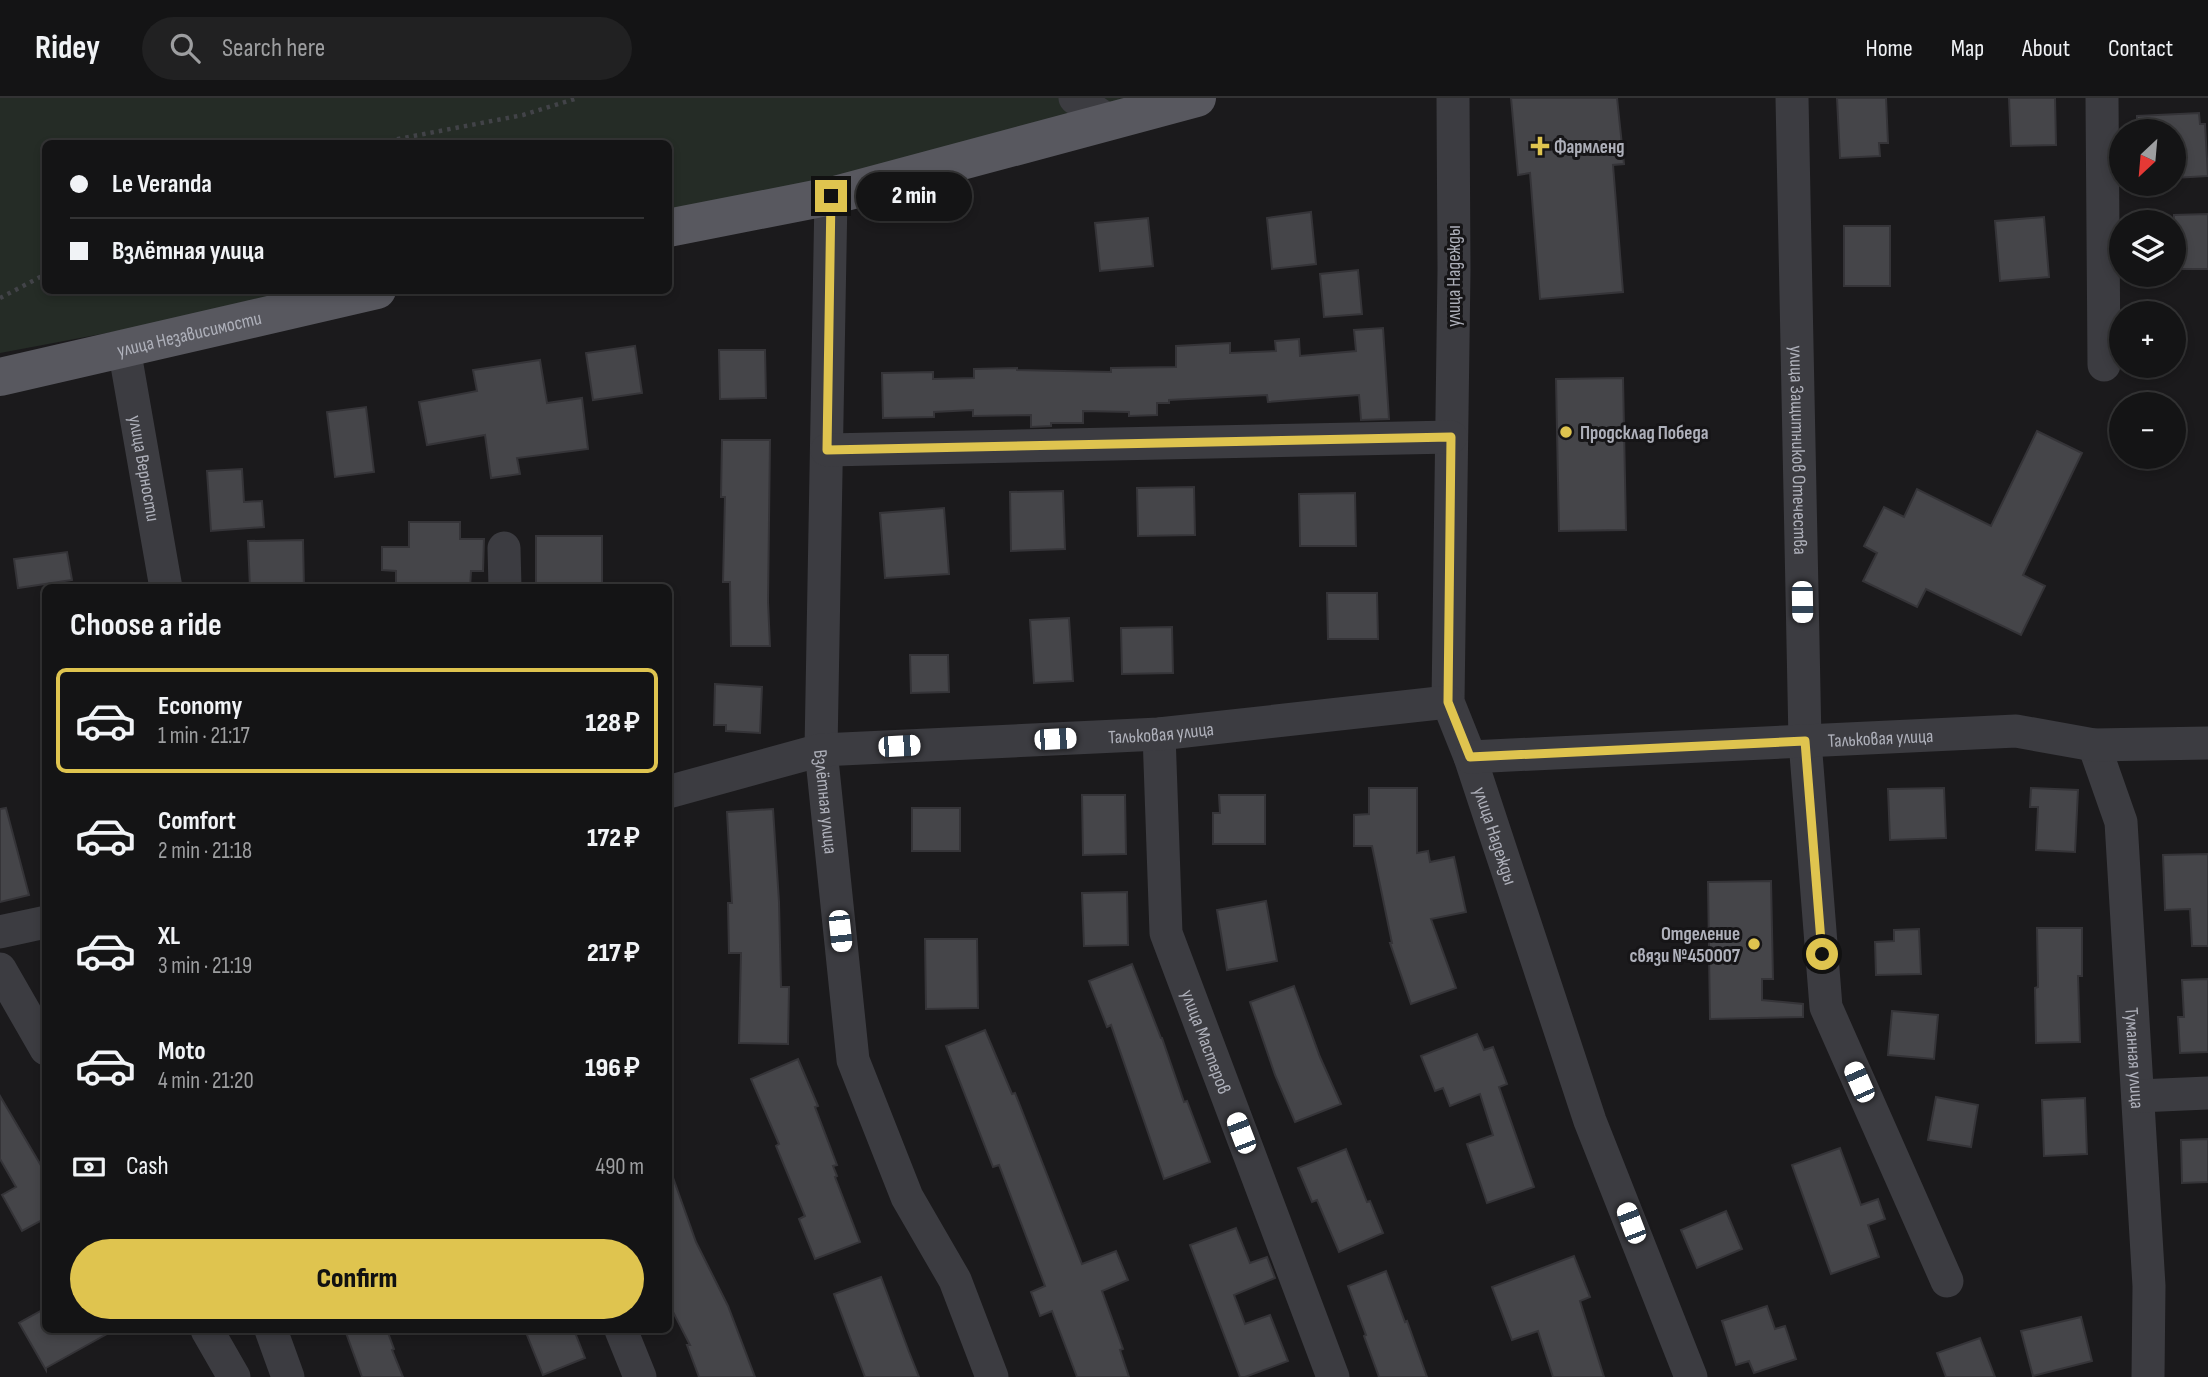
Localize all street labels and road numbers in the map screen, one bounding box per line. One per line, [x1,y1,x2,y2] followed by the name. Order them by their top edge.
[1443,225,1466,327] street label: улица Надежды
[115,307,264,363] street label: улица Независимости
[1784,345,1811,555] street label: улица Защитников Отечества
[123,413,164,523] street label: улица Верности
[1108,718,1215,749] street label: Тальковая улица
[1827,725,1934,753] street label: Тальковая улица
[808,748,842,855] street label: Взлётная улица
[1468,784,1521,888] street label: улица Надежды
[1175,987,1235,1097] street label: улица Мастеров
[2119,1007,2148,1109] street label: Туманная улица

